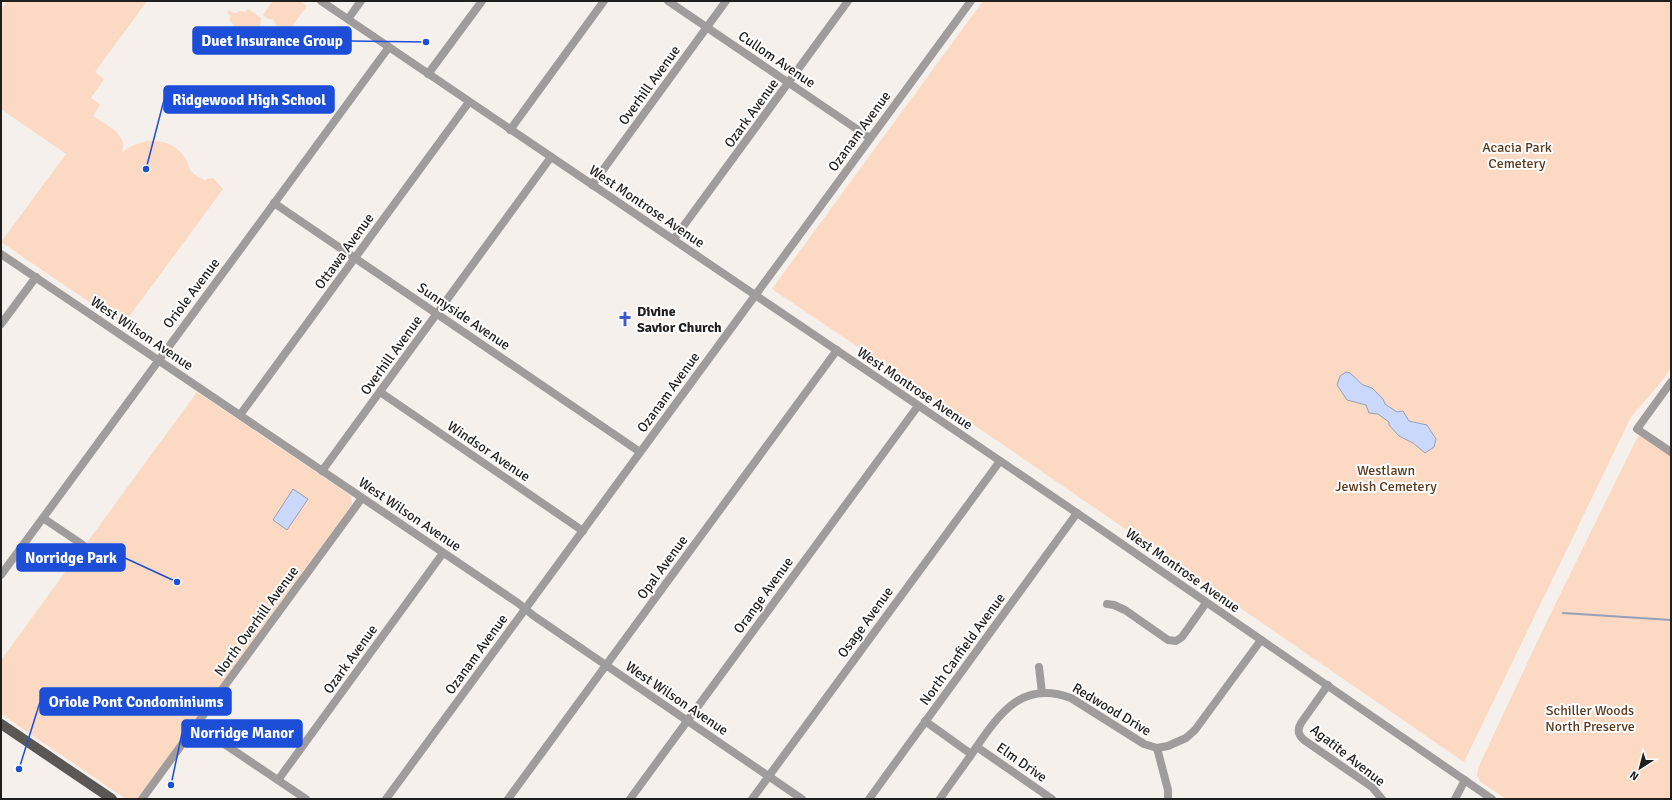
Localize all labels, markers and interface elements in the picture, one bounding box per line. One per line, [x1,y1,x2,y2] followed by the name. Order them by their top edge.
[193,27,351,54] callout: Duet Insurance Group
[735,27,818,91] street label: Cullom Avenue
[201,32,343,50] text: Duet Insurance Group
[615,42,684,128] street label: Overhill Avenue
[721,75,782,151] street label: Ozark Avenue
[164,86,334,113] callout: Ridgewood High School
[825,88,894,175] street label: Ozanam Avenue
[172,91,326,109] text: Ridgewood High School
[1482,139,1552,172] park label: Acacia Park Cemetery
[586,161,708,251] street label: West Montrose Avenue
[311,210,378,293] street label: Ottawa Avenue
[159,255,223,332] street label: Oriole Avenue
[414,279,513,354] street label: Sunnyside Avenue
[87,293,196,374] street label: West Wilson Avenue
[637,303,722,336] place label: Divine Savior Church
[616,310,634,328] church icon: Divine Savior Church
[357,312,426,398] street label: Overhill Avenue
[854,343,976,433] street label: West Montrose Avenue
[634,349,703,436] street label: Ozanam Avenue
[444,417,533,485] street label: Windsor Avenue
[1335,462,1437,495] park label: Westlawn Jewish Cemetery
[355,474,464,555] street label: West Wilson Avenue
[1122,525,1243,616] street label: West Montrose Avenue
[634,532,691,603] street label: Opal Avenue
[17,544,125,571] callout: Norridge Park
[25,549,117,567] text: Norridge Park
[730,554,797,637] street label: Orange Avenue
[211,563,302,680] street label: North Overhill Avenue
[834,583,897,661] street label: Osage Avenue
[916,590,1009,709] street label: North Canfield Avenue
[442,611,511,698] street label: Ozanam Avenue
[320,621,381,697] street label: Ozark Avenue
[622,658,731,739] street label: West Wilson Avenue
[1069,679,1154,740] street label: Redwood Drive
[40,688,231,715] callout: Oriole Pont Condominiums
[49,693,224,711] text: Oriole Pont Condominiums
[1545,702,1635,735] park label: Schiller Woods North Preserve
[182,720,302,747] callout: Norridge Manor
[1307,721,1388,790] street label: Agatite Avenue
[190,724,294,742] text: Norridge Manor
[993,739,1050,786] street label: Elm Drive
[1620,748,1660,788] north arrow
[1627,768,1641,783] text: N

